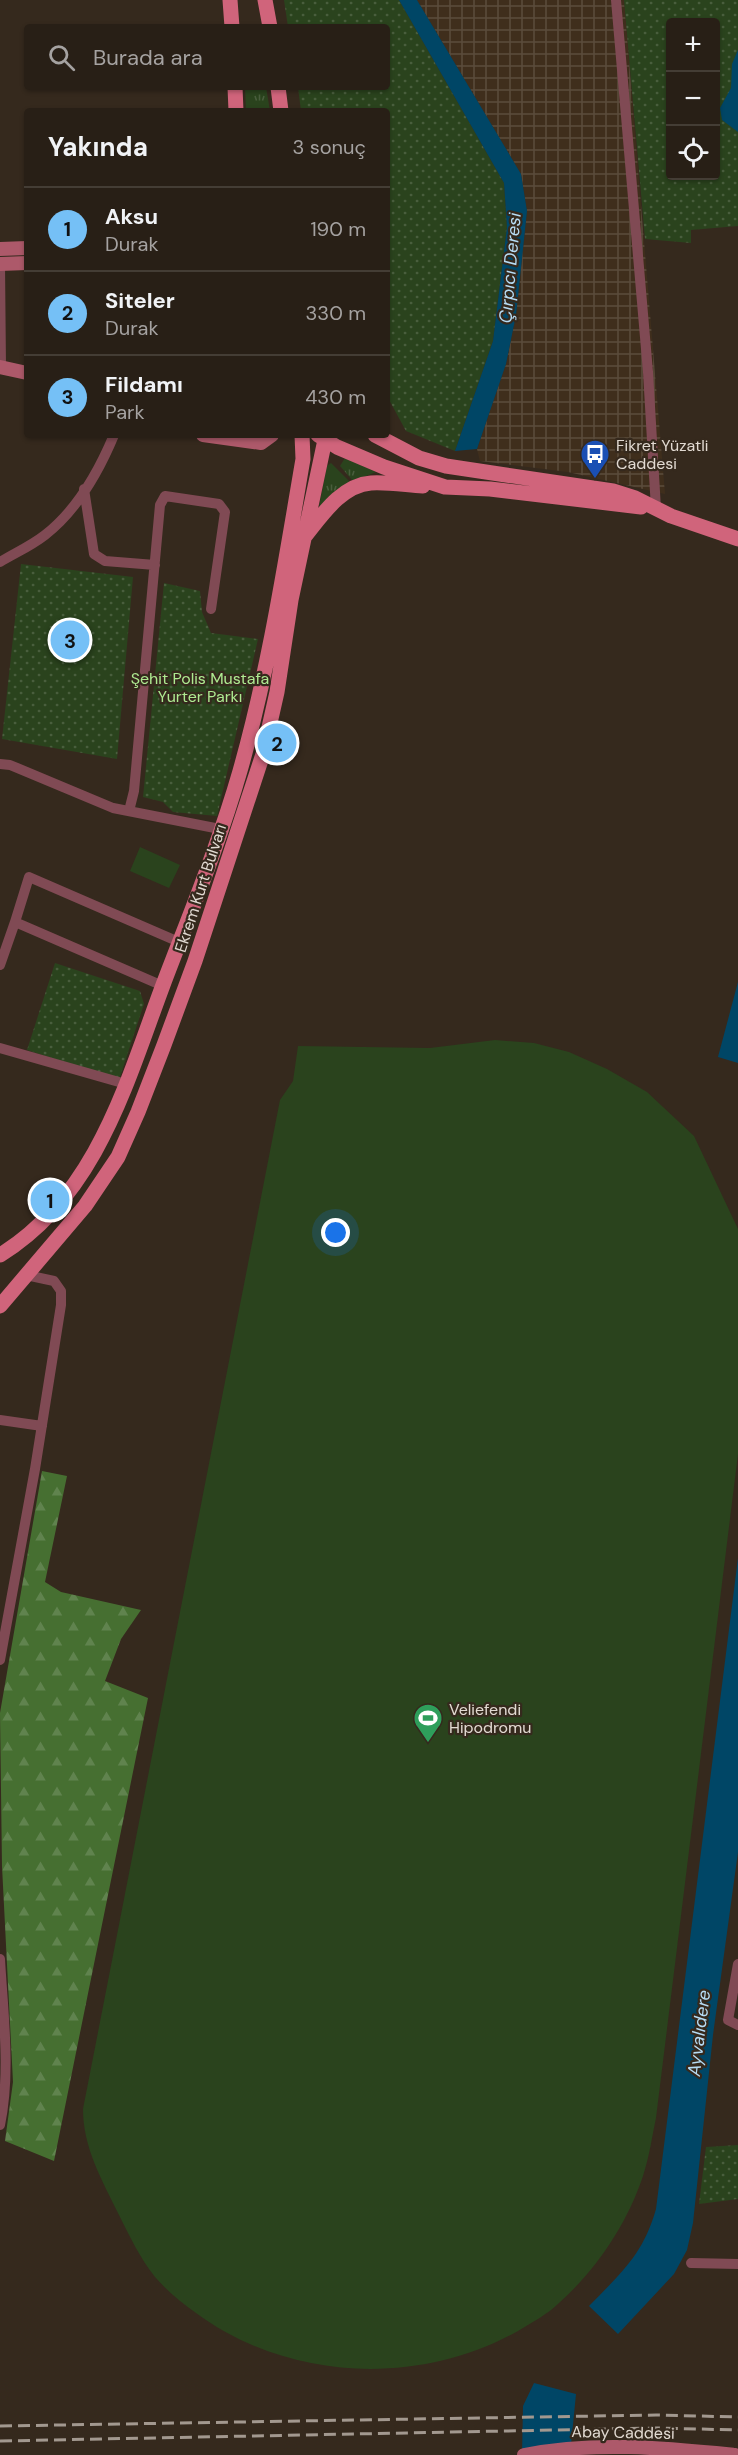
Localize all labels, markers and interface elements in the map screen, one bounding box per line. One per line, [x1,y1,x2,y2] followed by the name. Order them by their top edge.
[666,18,720,180] map controls
[666,18,720,72] button: +
[24,24,390,90] search box
[45,41,78,74] icon: search
[93,43,203,72] text: Burada ara
[666,72,720,126] button: −
[666,126,720,180] button: locate
[48,130,148,164] text: Yakında
[293,134,366,160] text: 3 sonuç
[105,202,158,231] text: Aksu
[493,211,527,324] water label: Çırpıcı Deresi
[64,216,71,242] text: 1
[310,216,366,242] text: 190 m
[105,231,159,257] text: Durak
[105,286,175,315] text: Siteler
[62,300,73,326] text: 2
[306,300,366,326] text: 330 m
[105,315,159,341] text: Durak
[105,370,183,399] text: Fildamı
[61,384,74,410] text: 3
[305,384,366,410] text: 430 m
[105,399,145,425] text: Park
[616,435,708,474] place label: Fikret Yüzatli Caddesi
[579,438,611,480] bus stop icon: Fikret Yüzatli Caddesi
[50,618,90,662] pin: 3
[131,668,269,707] park label: Şehit Polis Mustafa Yurter Parkı
[258,720,296,766] pin: 2
[170,821,231,955] street label: Ekrem Kurt Bulvarı
[31,1178,70,1222] pin: 1
[321,1218,350,1247] your location
[449,1699,532,1738] place label: Veliefendi Hipodromu
[412,1702,444,1744] sports icon: Veliefendi Hipodromu
[682,1989,716,2078] water label: Ayvalıdere
[571,2421,675,2444] street label: Abay Caddesi

